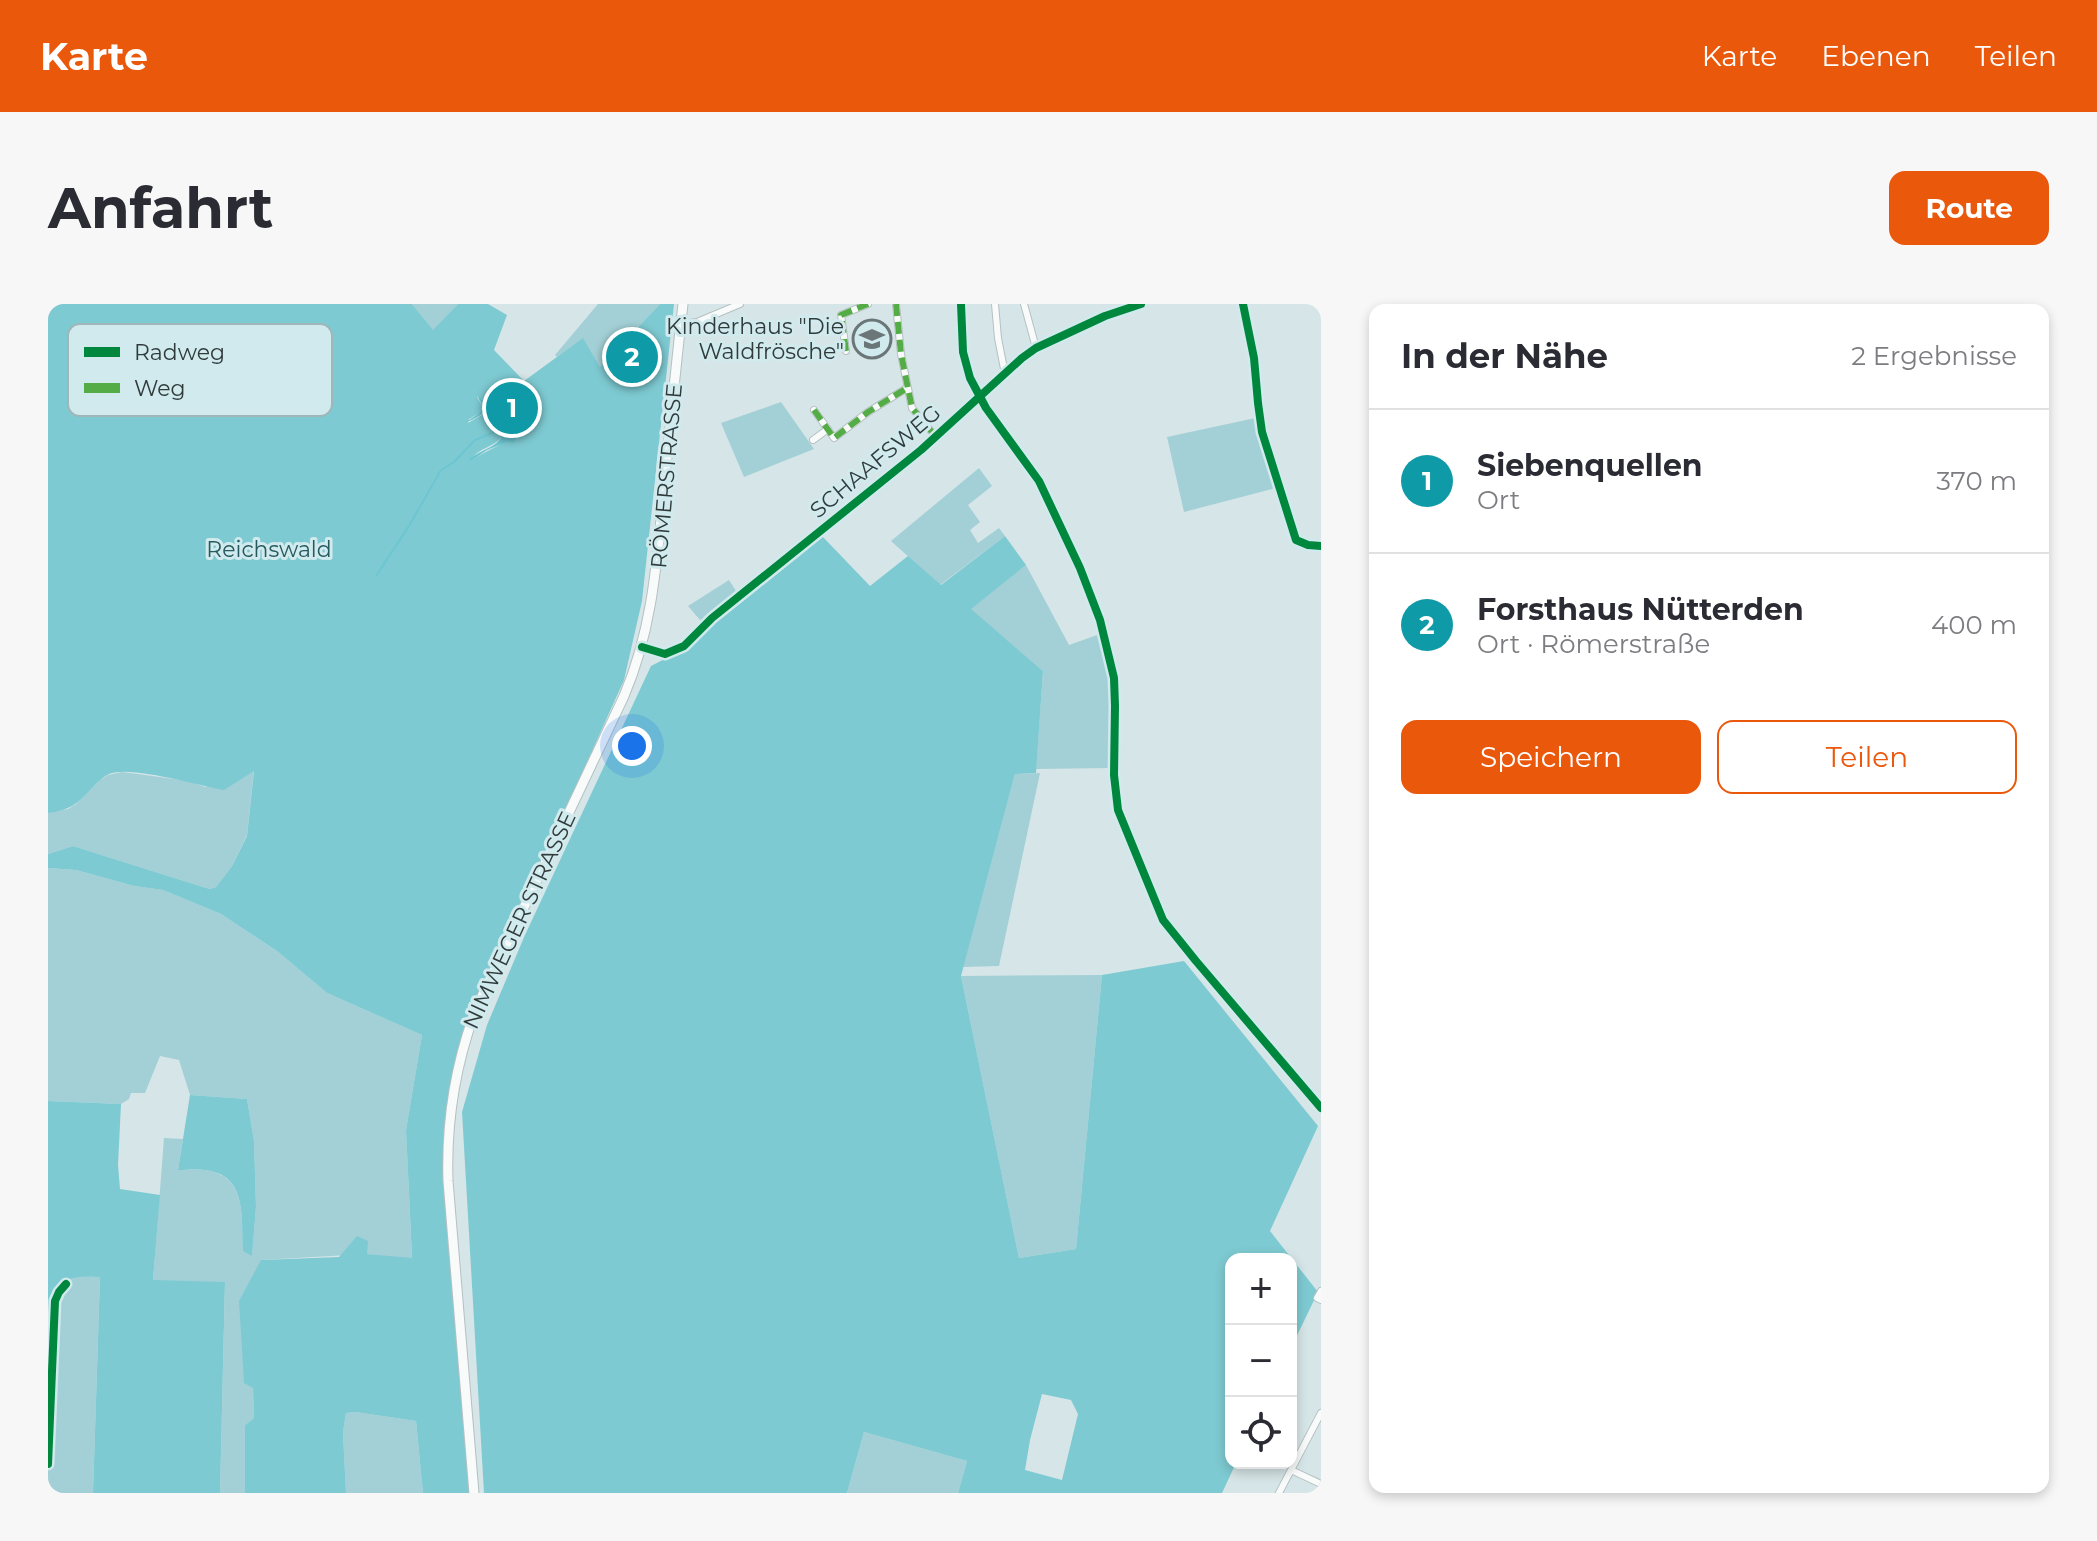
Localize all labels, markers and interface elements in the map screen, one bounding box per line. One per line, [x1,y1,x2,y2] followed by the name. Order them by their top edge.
[40,33,148,80] text: Karte
[1702,39,1777,73] text: Karte
[1821,39,1931,73] text: Ebenen
[1975,39,2057,73] text: Teilen
[1889,171,2049,245] button: Route
[48,174,273,242] text: Anfahrt
[666,313,844,365] place label: Kinderhaus "Die Waldfrösche"
[851,318,893,360] school or university icon: Kinderhaus "Die Waldfrösche"
[68,324,332,416] legend
[606,327,658,387] pin: 2
[1401,335,1608,377] text: In der Nähe
[134,339,225,366] text: Radweg
[1851,340,2017,372] text: 2 Ergebnisse
[134,375,186,402] text: Weg
[486,378,538,438] pin: 1
[645,383,688,570] street label: RÖMERSTRASSE
[805,399,946,524] street label: SCHAAFSWEG
[1477,447,1703,484] text: Siebenquellen
[1422,465,1432,497] text: 1
[1936,465,2017,497] text: 370 m
[1477,484,1520,516] text: Ort
[206,536,332,563] park label: Reichswald
[1477,591,1804,628] text: Forsthaus Nütterden
[1419,609,1435,641] text: 2
[1931,609,2017,641] text: 400 m
[1477,628,1710,660] text: Ort · Römerstraße
[1401,720,1701,794] button: Speichern
[1717,720,2017,794] button: Teilen
[612,726,652,766] your location
[457,807,582,1033] street label: NIMWEGER STRASSE
[1225,1253,1297,1469] map controls
[1225,1253,1297,1325] button: +
[1225,1325,1297,1397] button: −
[1225,1397,1297,1469] button: locate

